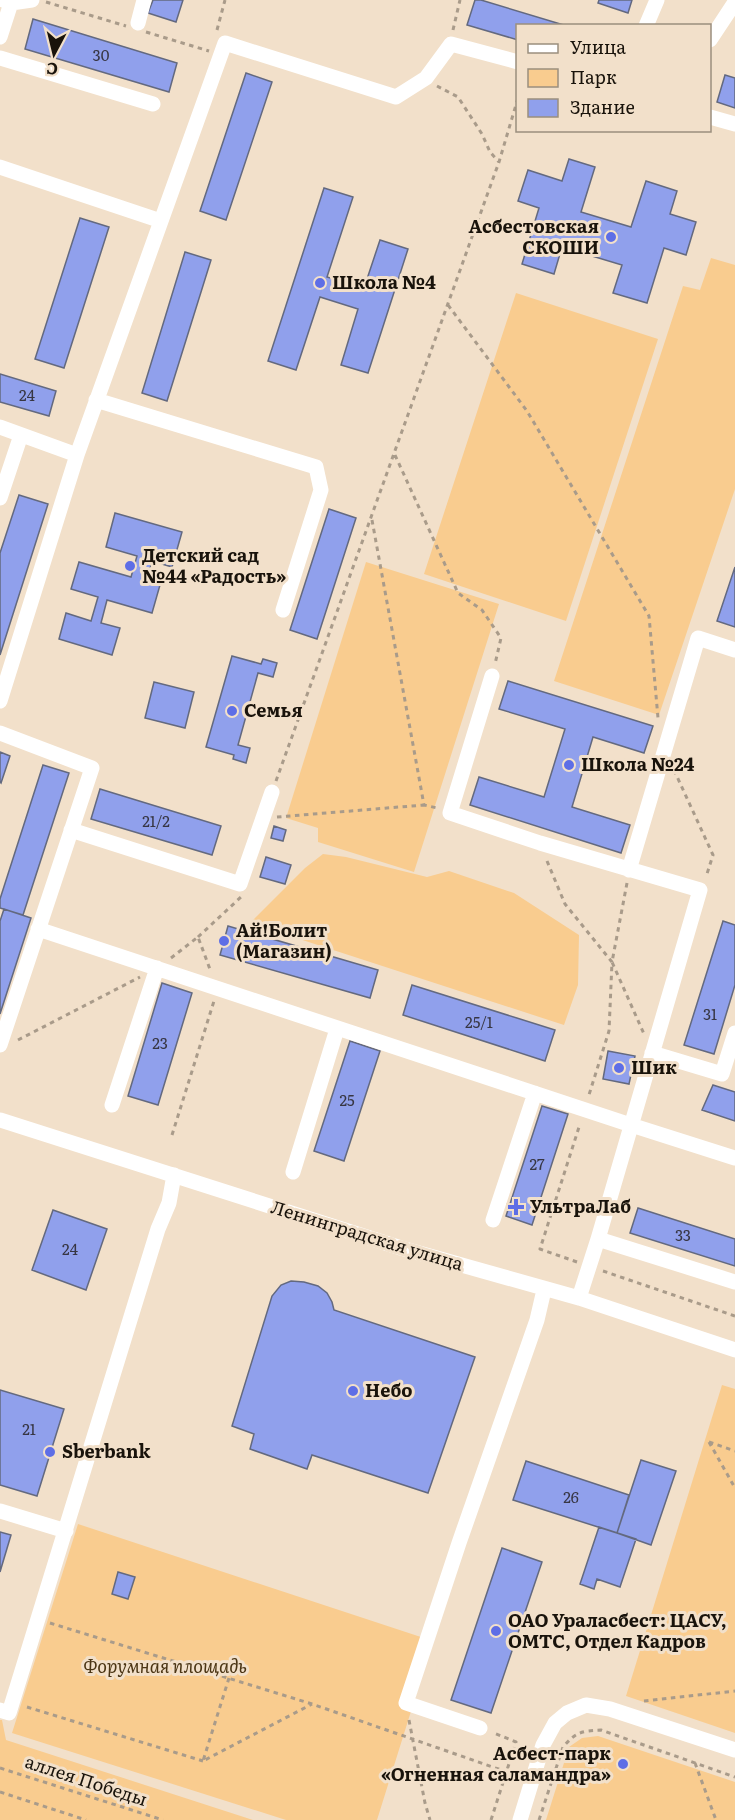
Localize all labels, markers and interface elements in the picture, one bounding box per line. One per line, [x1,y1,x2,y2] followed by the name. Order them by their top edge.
[24,24,84,84] north arrow
[516,24,711,132] legend
[570,33,626,60] text: Улица
[93,43,110,66] house number: 30
[45,57,59,82] text: С
[570,63,617,90] text: Парк
[570,93,635,120] text: Здание
[468,212,599,260] place label: Асбестовская СКОШИ
[604,230,618,244] marker: Асбестовская СКОШИ
[332,268,436,295] place label: Школа №4
[313,276,327,290] marker: Школа №4
[19,383,35,406] house number: 24
[142,541,287,589] place label: Детский сад №44 «Радость»
[123,559,137,573] marker: Детский сад №44 «Радость»
[244,696,303,723] place label: Семья
[225,704,239,718] marker: Семья
[581,750,695,777] place label: Школа №24
[562,758,576,772] marker: Школа №24
[142,809,170,832] house number: 21/2
[236,916,332,964] place label: Ай!Болит (Магазин)
[217,934,231,948] marker: Ай!Болит (Магазин)
[703,1002,717,1025] house number: 31
[465,1010,493,1033] house number: 25/1
[152,1031,168,1054] house number: 23
[631,1053,677,1080] place label: Шик
[612,1061,626,1075] marker: Шик
[339,1088,355,1111] house number: 25
[529,1152,545,1175] house number: 27
[268,1192,467,1277] street label: Ленинградская улица
[530,1192,631,1219] place label: УльтраЛаб
[507,1198,525,1216] marker: УльтраЛаб
[675,1223,691,1246] house number: 33
[62,1237,78,1260] house number: 24
[365,1376,413,1403] place label: Небо
[346,1384,360,1398] marker: Небо
[22,1417,36,1440] house number: 21
[62,1437,151,1464] place label: Sberbank
[43,1445,57,1459] marker: Sberbank
[563,1485,579,1508] house number: 26
[508,1606,727,1654] place label: ОАО Ураласбест: ЦАСУ, ОМТС, Отдел Кадров
[489,1624,503,1638] marker: ОАО Ураласбест: ЦАСУ, ОМТС, Отдел Кадров
[83,1652,247,1679] park label: Форумная площадь
[381,1739,611,1787] place label: Асбест-парк «Огненная саламандра»
[22,1747,151,1812] street label: аллея Победы
[616,1757,630,1771] marker: Асбест-парк «Огненная саламандра»

